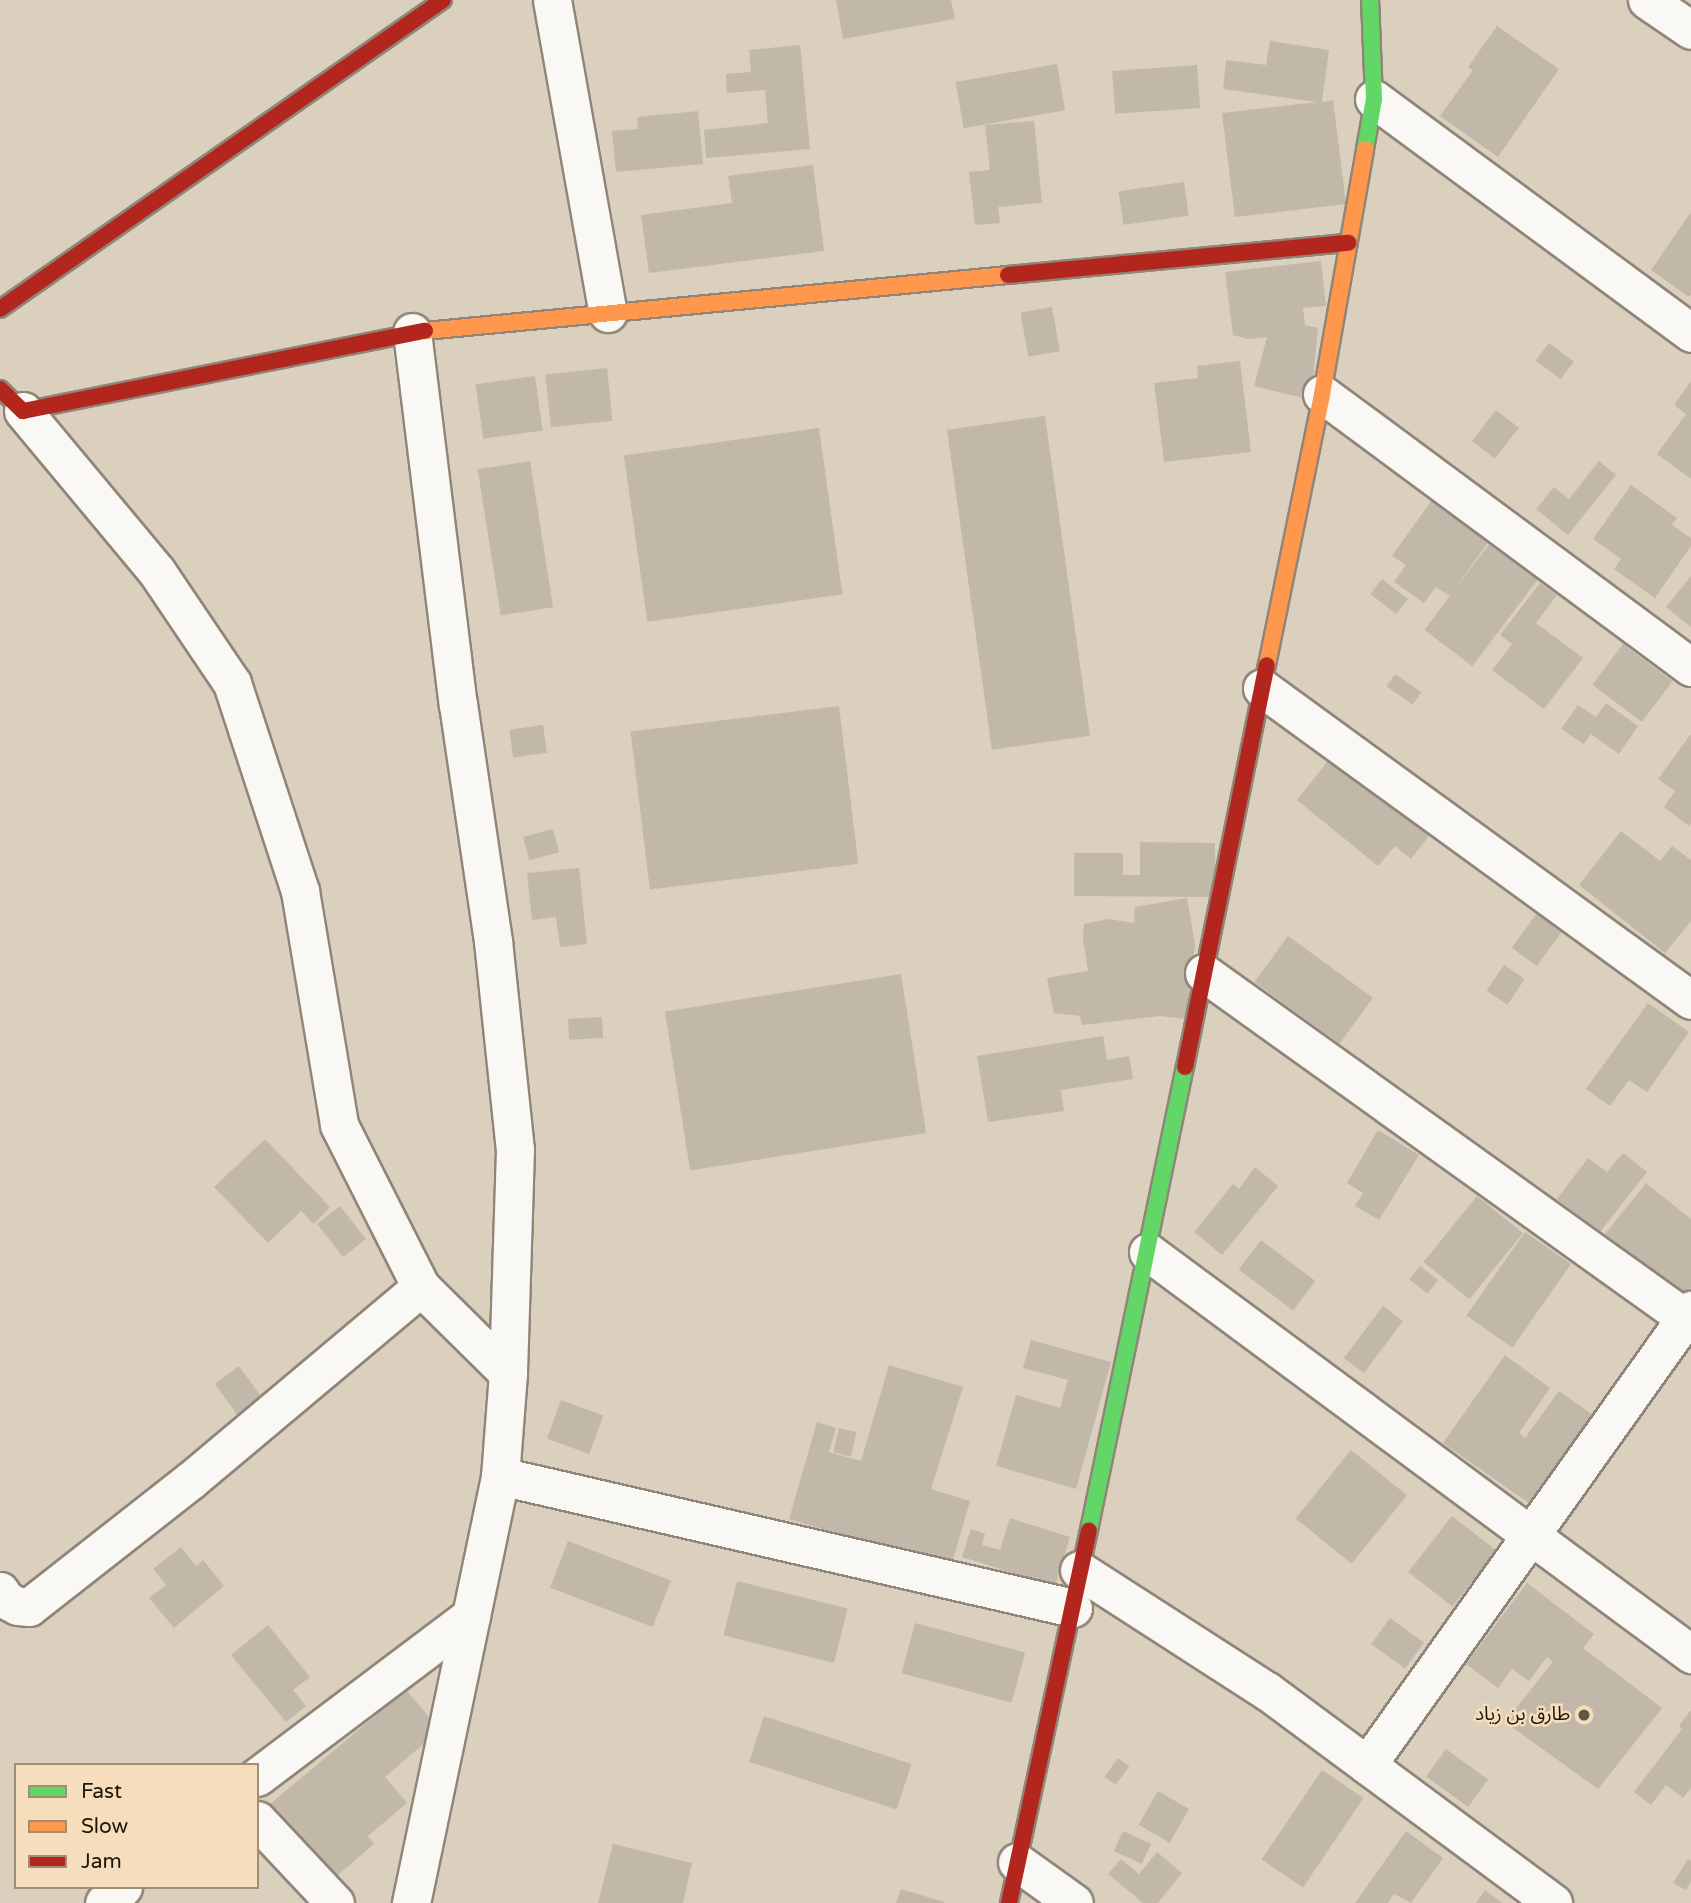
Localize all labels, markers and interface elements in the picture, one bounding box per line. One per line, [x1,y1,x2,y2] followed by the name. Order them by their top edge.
[1475,1704,1570,1726] place label: طارق بن زياد
[1576,1707,1592,1723] marker: طارق بن زياد
[14,1763,259,1889] legend
[81,1779,122,1804] text: Fast
[81,1814,128,1839] text: Slow
[81,1849,122,1874] text: Jam

